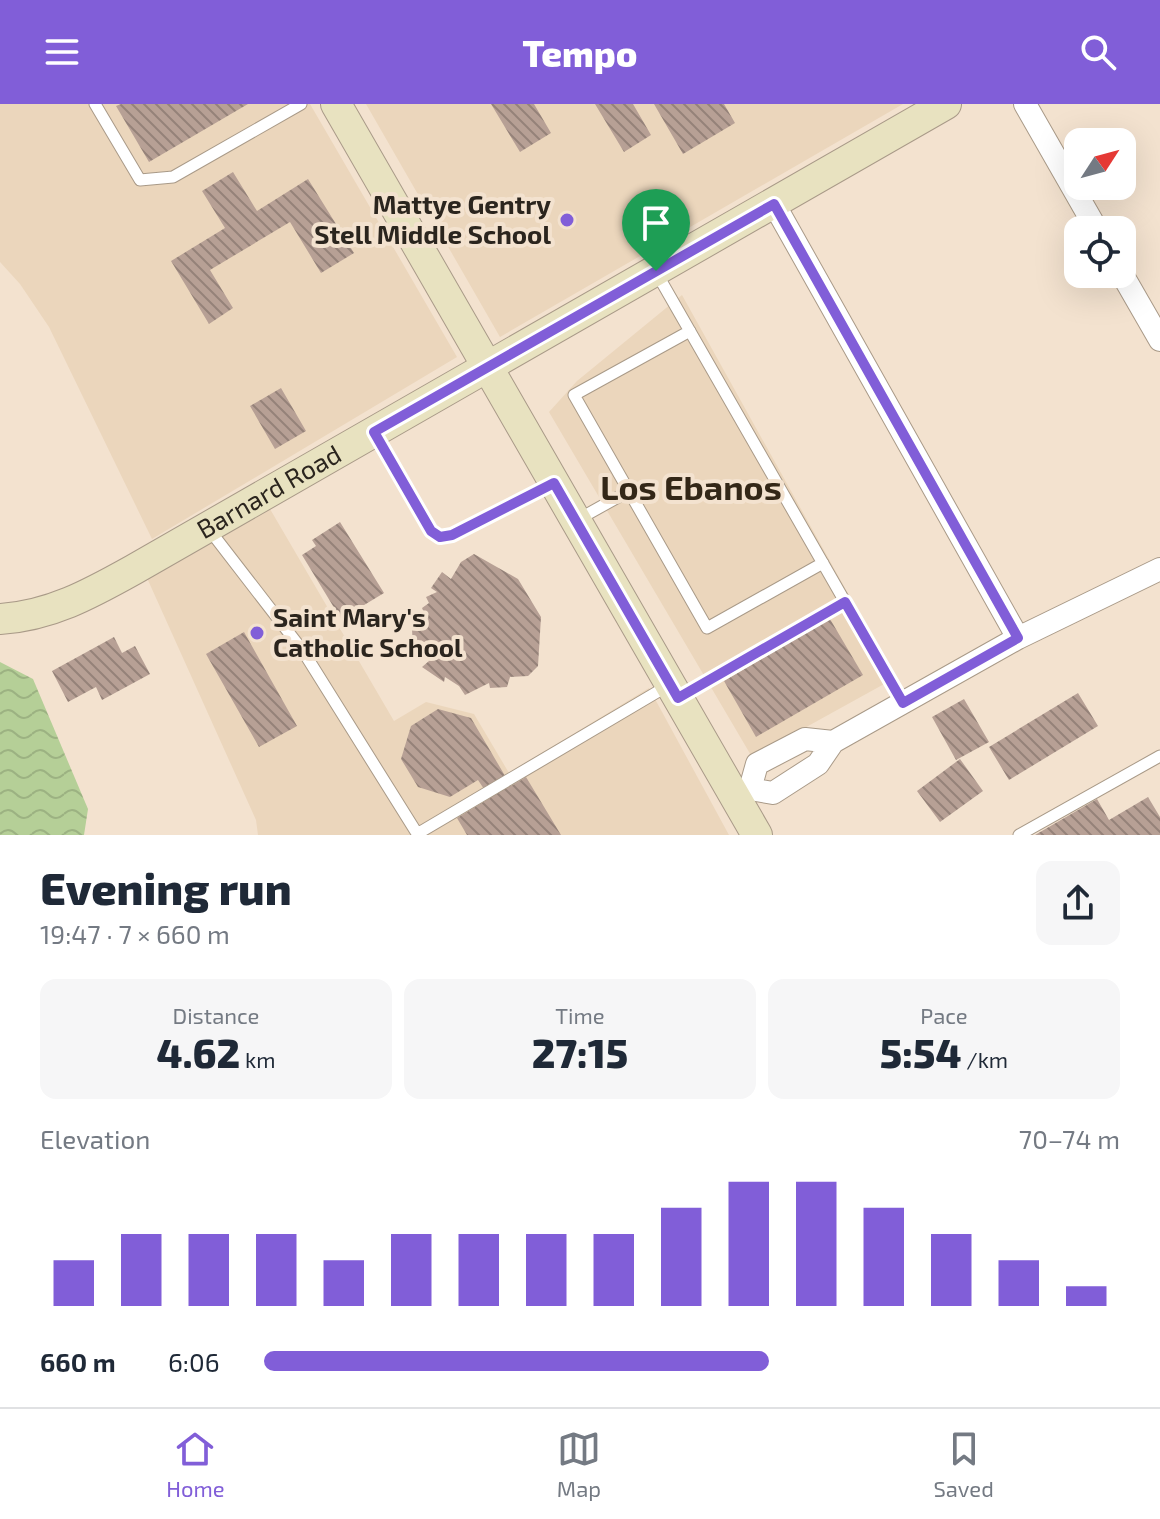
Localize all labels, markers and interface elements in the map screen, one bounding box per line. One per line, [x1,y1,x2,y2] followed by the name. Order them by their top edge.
[40,30,84,74] icon: menu
[1076,30,1120,74] icon: search
[523,31,637,74] text: Tempo
[1064,128,1136,200] north arrow
[1064,128,1136,288] map controls
[314,188,551,249] place label: Mattye Gentry Stell Middle School
[622,189,690,271] pin
[634,201,678,245] icon: arrive
[558,211,576,229] marker: Mattye Gentry Stell Middle School
[1064,216,1136,288] button: locate
[191,437,346,544] street label: Barnard Road
[600,466,782,507] district label: Los Ebanos
[273,601,463,662] place label: Saint Mary's Catholic School
[248,624,266,642] marker: Saint Mary's Catholic School
[40,861,292,914] text: Evening run
[1036,861,1120,945] button: share
[40,918,230,949] text: 19:47 · 7 × 660 m
[173,1002,259,1028] text: Distance
[555,1002,605,1028] text: Time
[920,1002,968,1028] text: Pace
[156,1028,240,1076] text: 4.62
[532,1028,628,1076] text: 27:15
[880,1028,961,1076] text: 5:54
[240,1046,276,1072] text: km
[961,1046,1008,1072] text: /km
[40,1123,150,1154] text: Elevation
[1019,1123,1120,1154] text: 70–74 m
[40,1346,116,1377] text: 660 m
[168,1346,220,1377] text: 6:06
[166,1427,224,1501] tab: Home
[557,1427,601,1501] tab: Map
[933,1427,994,1501] tab: Saved

